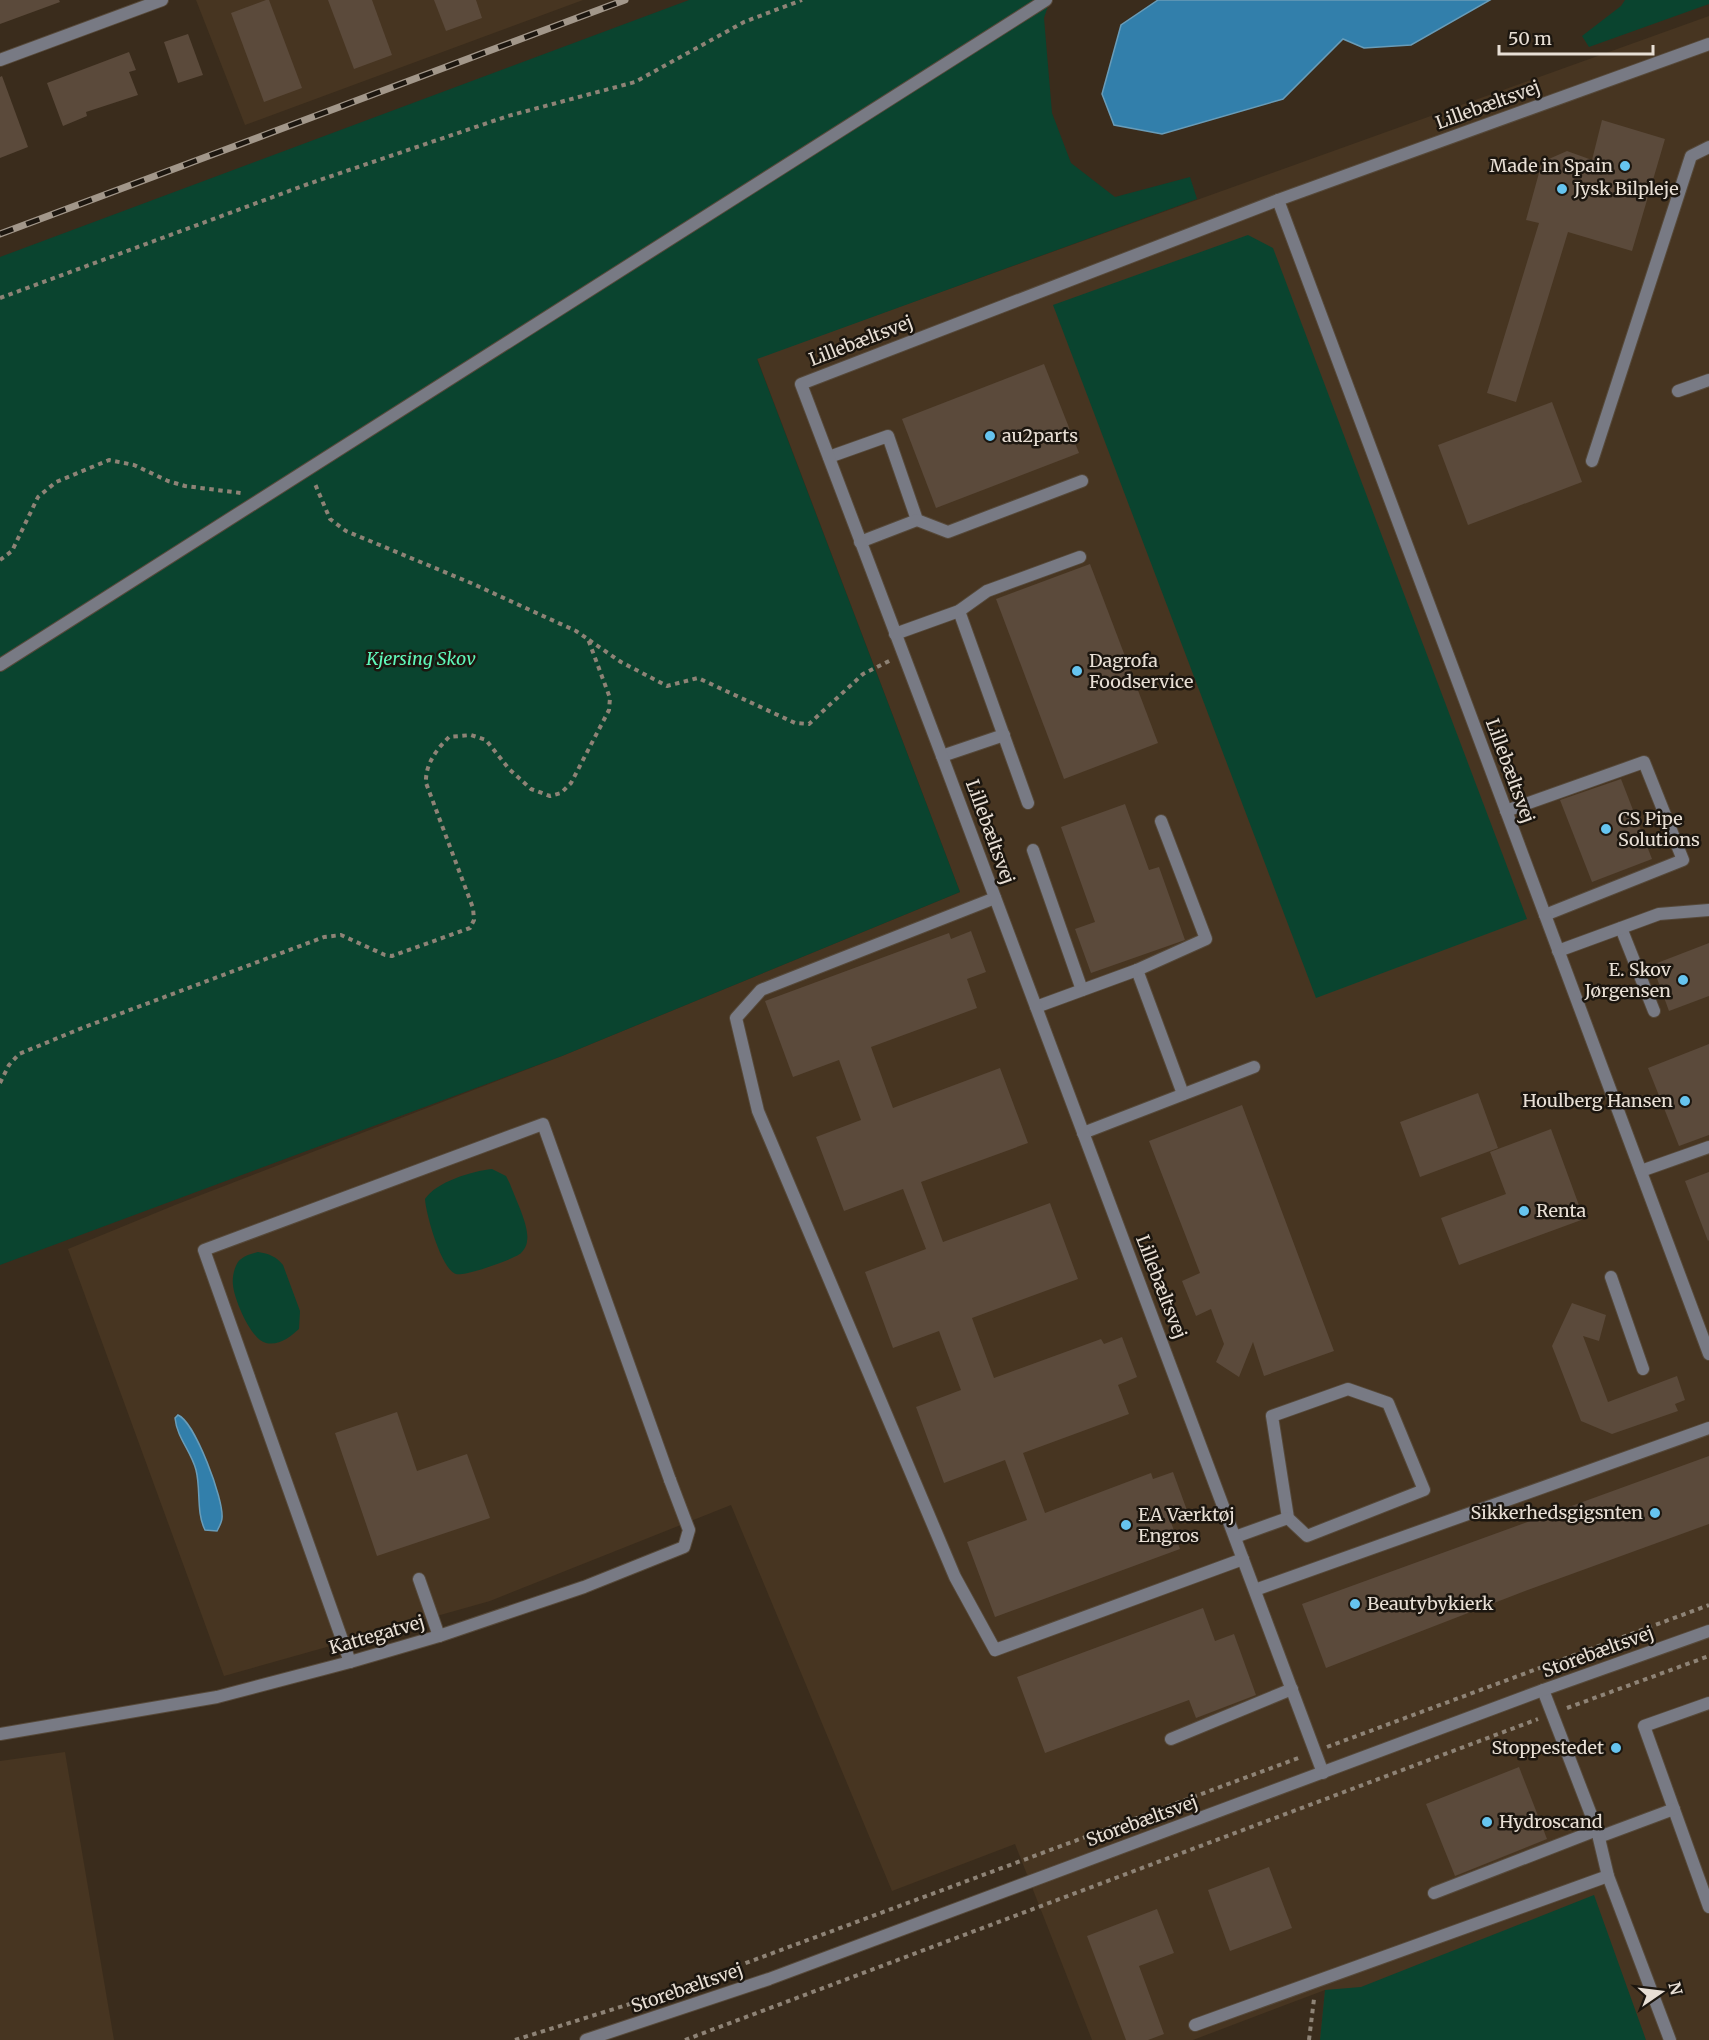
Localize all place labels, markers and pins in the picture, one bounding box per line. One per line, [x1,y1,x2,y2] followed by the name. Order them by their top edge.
[1490,154,1613,177] place label: Made in Spain
[1618,159,1632,173] marker: Made in Spain
[1573,177,1679,200] place label: Jysk Bilpleje
[1555,182,1569,196] marker: Jysk Bilpleje
[1002,424,1078,447] place label: au2parts
[983,429,997,443] marker: au2parts
[1089,649,1193,693] place label: Dagrofa Foodservice
[1070,664,1084,678] marker: Dagrofa Foodservice
[1618,807,1700,851] place label: CS Pipe Solutions
[1599,822,1613,836] marker: CS Pipe Solutions
[1583,958,1672,1002] place label: E. Skov Jørgensen
[1676,973,1690,987] marker: E. Skov Jørgensen
[1522,1089,1673,1112] place label: Houlberg Hansen
[1678,1094,1692,1108] marker: Houlberg Hansen
[1536,1199,1587,1222] place label: Renta
[1517,1204,1531,1218] marker: Renta
[1471,1501,1643,1524] place label: Sikkerhedsgigsnten
[1138,1503,1235,1547] place label: EA Værktøj Engros
[1648,1506,1662,1520] marker: Sikkerhedsgigsnten
[1119,1518,1133,1532] marker: EA Værktøj Engros
[1367,1592,1494,1615] place label: Beautybykierk
[1348,1597,1362,1611] marker: Beautybykierk
[1491,1736,1604,1759] place label: Stoppestedet
[1609,1741,1623,1755] marker: Stoppestedet
[1499,1810,1603,1833] place label: Hydroscand
[1480,1815,1494,1829] marker: Hydroscand

